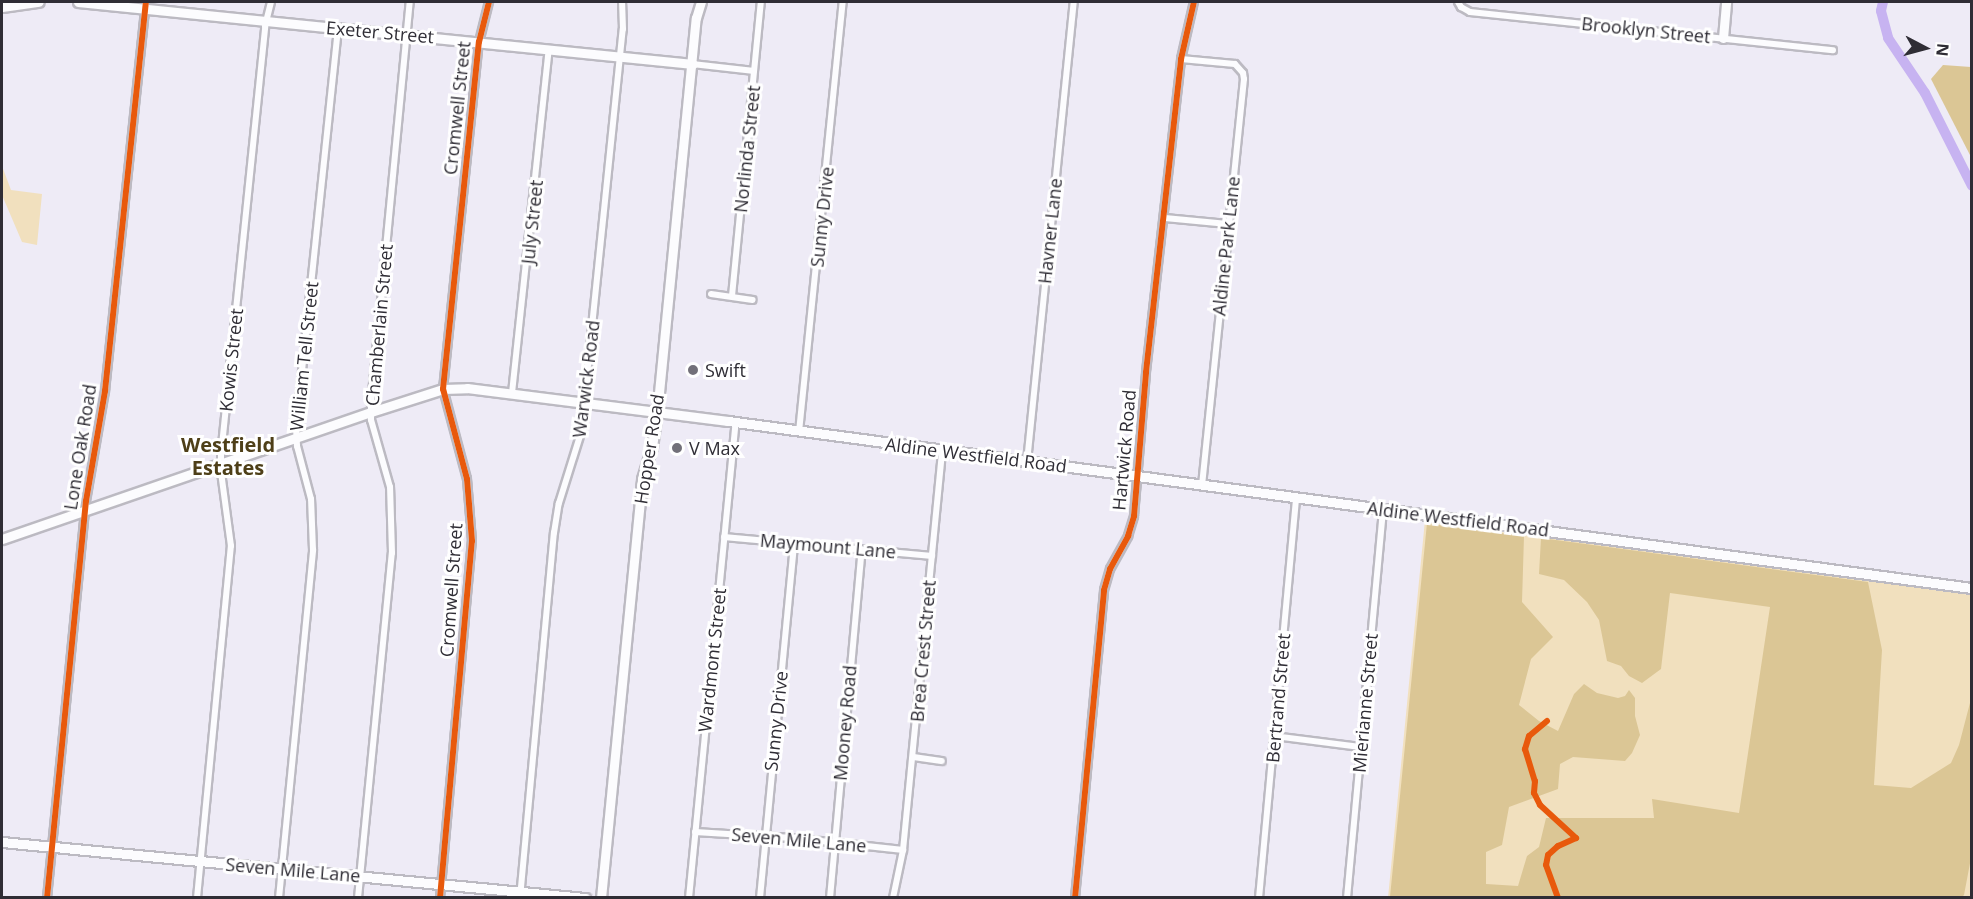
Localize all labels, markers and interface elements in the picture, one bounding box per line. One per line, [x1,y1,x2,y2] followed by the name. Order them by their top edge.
[1580,12,1712,48] street label: Brooklyn Street
[325,17,435,47] street label: Exeter Street
[1895,18,1955,78] north arrow
[439,40,475,176] street label: Cromwell Street
[1931,42,1955,57] text: N
[730,84,764,214] street label: Norlinda Street
[806,166,838,268] street label: Sunny Drive
[1208,175,1244,317] street label: Aldine Park Lane
[1034,177,1066,285] street label: Havner Lane
[517,179,547,265] street label: July Street
[361,243,397,407] street label: Chamberlain Street
[285,280,323,432] street label: William Tell Street
[215,307,247,413] street label: Kowis Street
[568,319,604,439] street label: Warwick Road
[705,359,746,381] place label: Swift
[686,363,700,377] marker: Swift
[59,383,101,511] street label: Lone Oak Road
[1108,389,1140,511] street label: Hartwick Road
[630,392,668,506] street label: Hopper Road
[181,432,275,479] district label: Westfield Estates
[884,433,1068,477] street label: Aldine Westfield Road
[689,437,740,459] place label: V Max
[670,441,684,455] marker: V Max
[1366,497,1550,541] street label: Aldine Westfield Road
[436,522,466,658] street label: Cromwell Street
[759,529,897,563] street label: Maymount Lane
[906,579,940,723] street label: Brea Crest Street
[694,587,730,733] street label: Wardmont Street
[1262,632,1294,764] street label: Bertrand Street
[1348,632,1382,774] street label: Mierianne Street
[829,664,861,782] street label: Mooney Road
[760,670,792,772] street label: Sunny Drive
[731,823,867,857] street label: Seven Mile Lane
[225,853,361,887] street label: Seven Mile Lane

